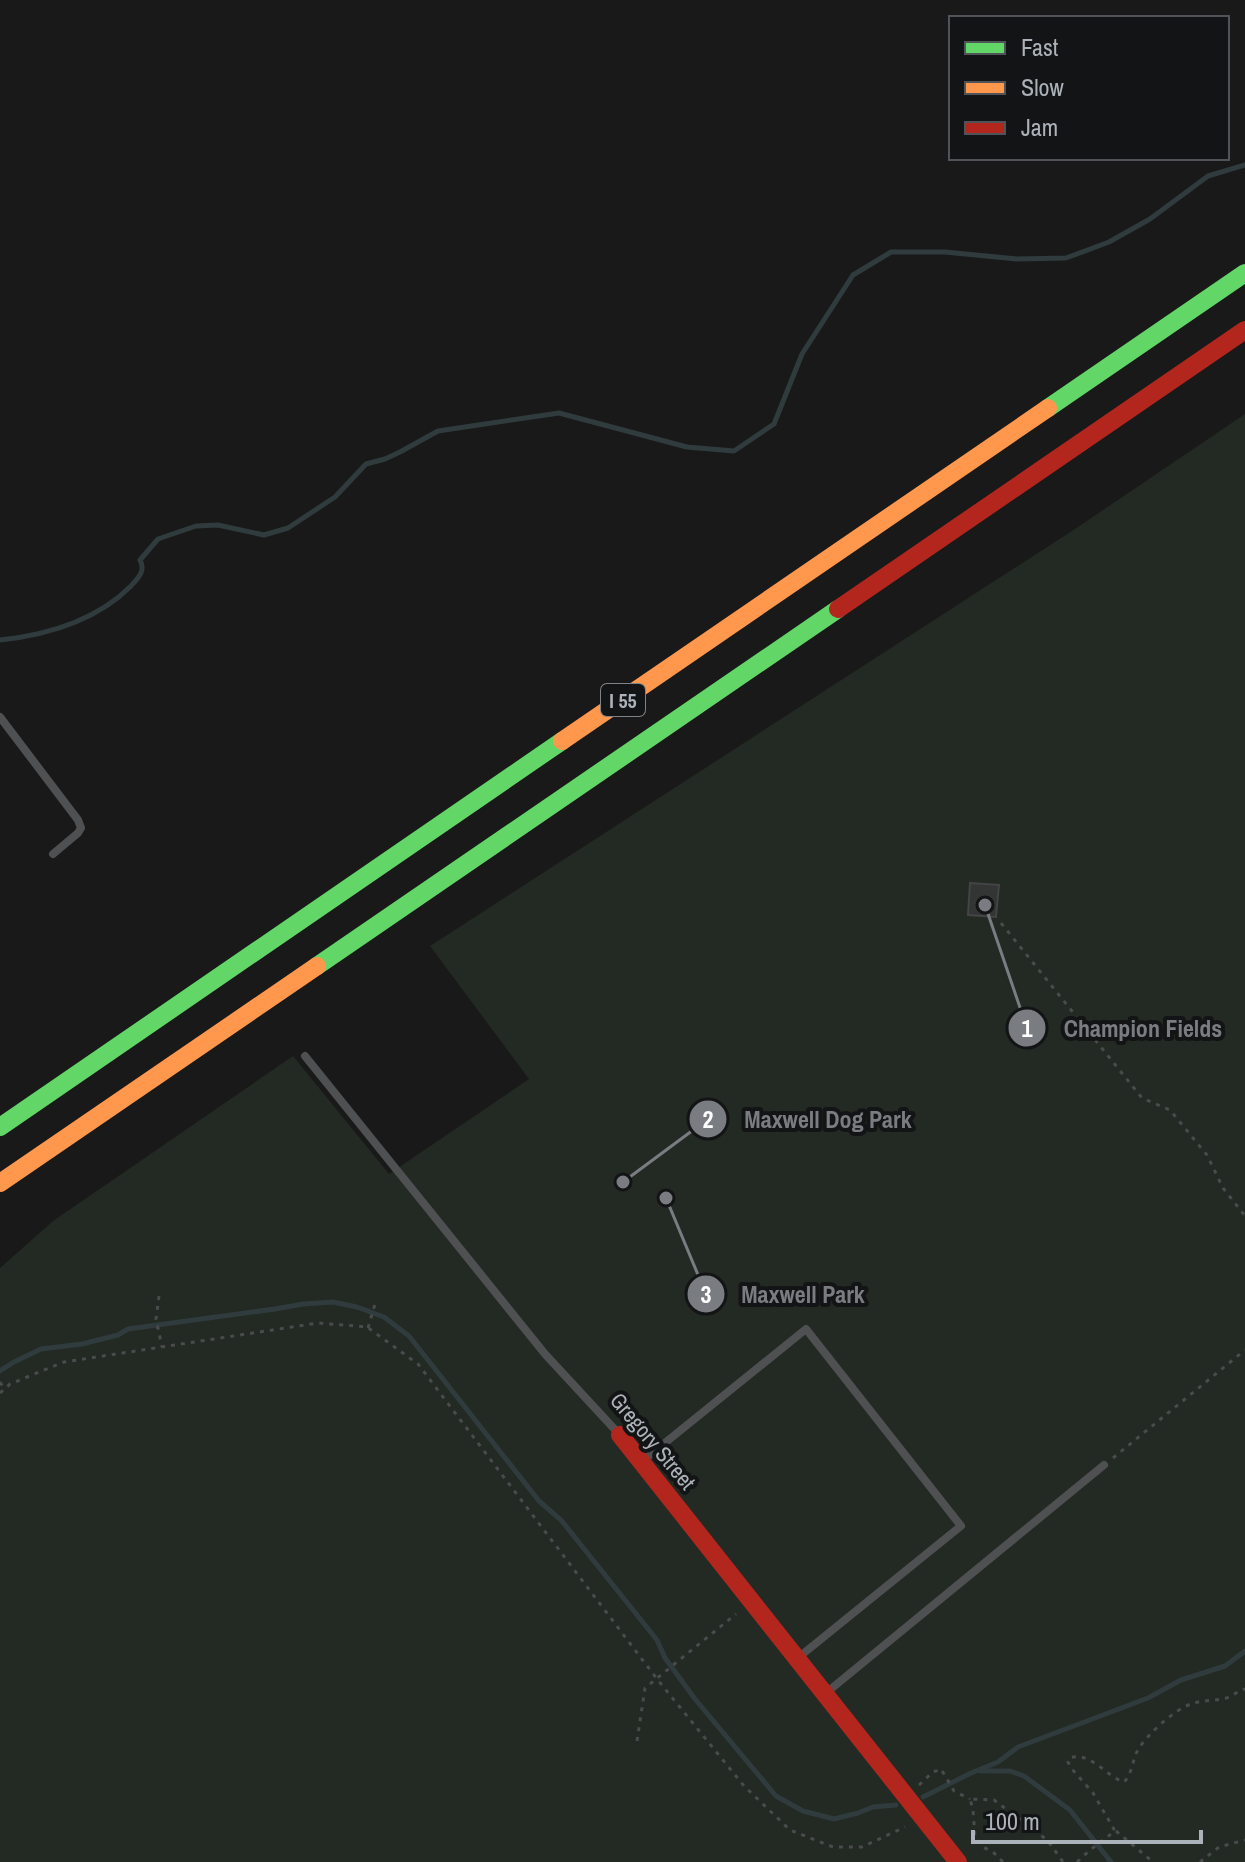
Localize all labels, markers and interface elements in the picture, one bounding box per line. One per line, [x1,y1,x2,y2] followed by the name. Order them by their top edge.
[949,16,1229,160] legend
[1021,31,1059,63] text: Fast
[1021,71,1064,103] text: Slow
[1021,111,1058,143] text: Jam
[601,684,645,716] road number: I 55
[1007,1004,1238,1052] callout: Champion Fields
[1022,1012,1033,1044] text: 1
[1064,1012,1222,1044] text: Champion Fields
[688,1095,928,1143] callout: Maxwell Dog Park
[703,1103,714,1135] text: 2
[744,1103,912,1135] text: Maxwell Dog Park
[686,1270,881,1318] callout: Maxwell Park
[701,1278,712,1310] text: 3
[741,1278,865,1310] text: Maxwell Park
[603,1386,703,1496] street label: Gregory Street
[973,1794,1201,1844] scale bar
[985,1805,1040,1837] text: 100 m

